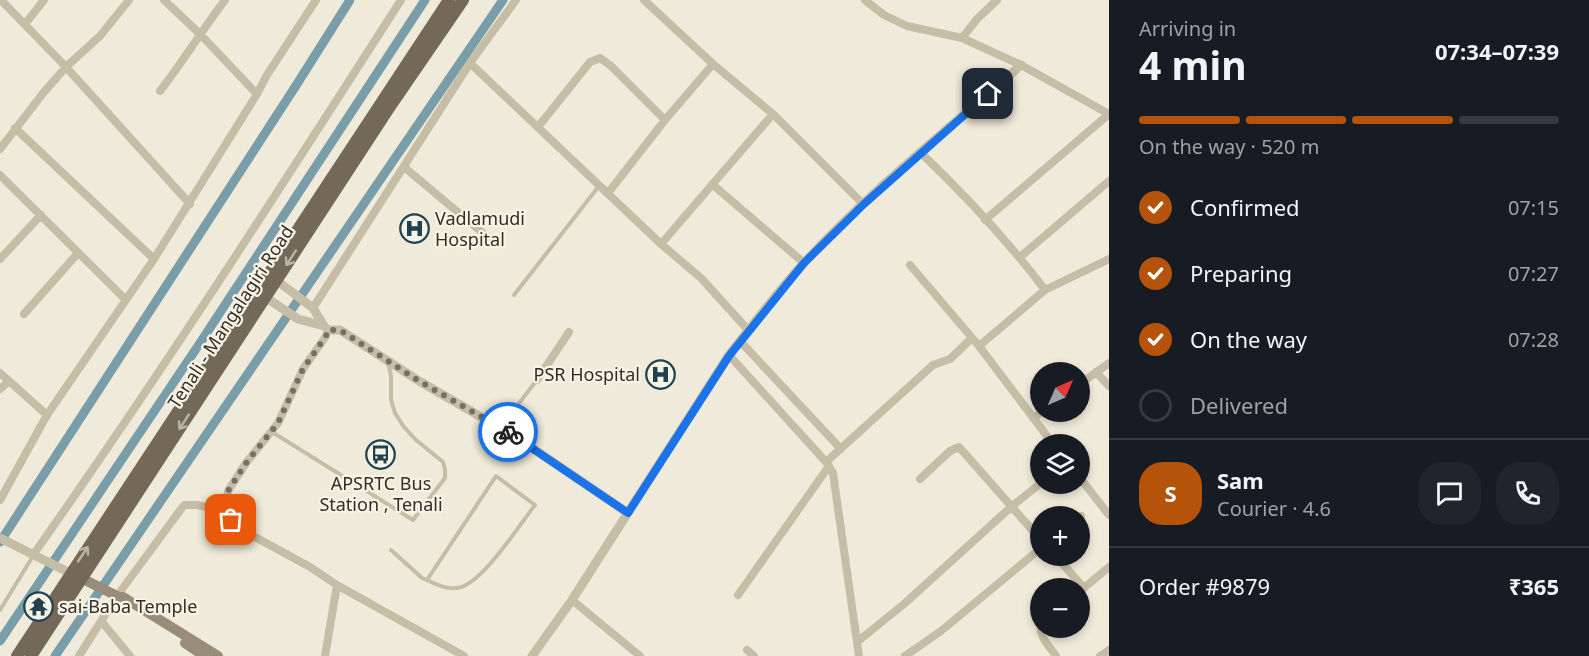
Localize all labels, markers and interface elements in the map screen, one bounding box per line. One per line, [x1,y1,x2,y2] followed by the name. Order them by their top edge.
[1139,15,1236,42] text: Arriving in
[1435,36,1559,66] text: 07:34–07:39
[1139,38,1246,91] text: 4 min
[962,68,1013,119] pin
[971,77,1004,110] icon: home
[1139,133,1319,160] text: On the way · 520 m
[1139,191,1172,224] icon: check
[1190,192,1300,222] text: Confirmed
[1508,194,1559,221] text: 07:15
[435,206,525,251] place label: Vadlamudi Hospital
[398,213,430,245] hospital icon: Vadlamudi Hospital
[162,220,298,413] street label: Tenali - Mangalagiri Road
[285,249,297,266] one-way arrow
[1139,257,1172,290] icon: check
[1190,258,1292,288] text: Preparing
[1508,260,1559,287] text: 07:27
[1139,323,1172,356] icon: check
[1190,324,1307,354] text: On the way
[1508,326,1559,353] text: 07:28
[645,359,677,391] hospital icon: PSR Hospital
[534,362,640,386] place label: PSR Hospital
[1030,362,1090,422] north arrow
[1030,362,1090,638] map controls
[1190,390,1288,420] text: Delivered
[478,402,538,462] courier
[178,413,191,430] one-way arrow
[492,416,525,449] icon: bike
[1030,434,1090,494] button: layers
[365,439,397,471] bus stop icon: APSRTC Bus Station , Tenali
[1418,462,1481,525] button: chat
[1496,462,1559,525] button: phone
[1217,465,1264,495] text: Sam
[319,471,443,516] place label: APSRTC Bus Station , Tenali
[1164,478,1177,508] text: S
[205,494,256,545] pin
[1217,495,1331,522] text: Courier · 4.6
[214,503,247,536] icon: bag
[1030,506,1090,566] button: +
[77,546,89,563] one-way arrow
[1139,571,1270,601] text: Order #9879
[1509,571,1559,601] text: ₹365
[1030,578,1090,638] button: −
[22,591,54,623] temple icon: sai-Baba Temple
[59,594,197,618] place label: sai-Baba Temple

